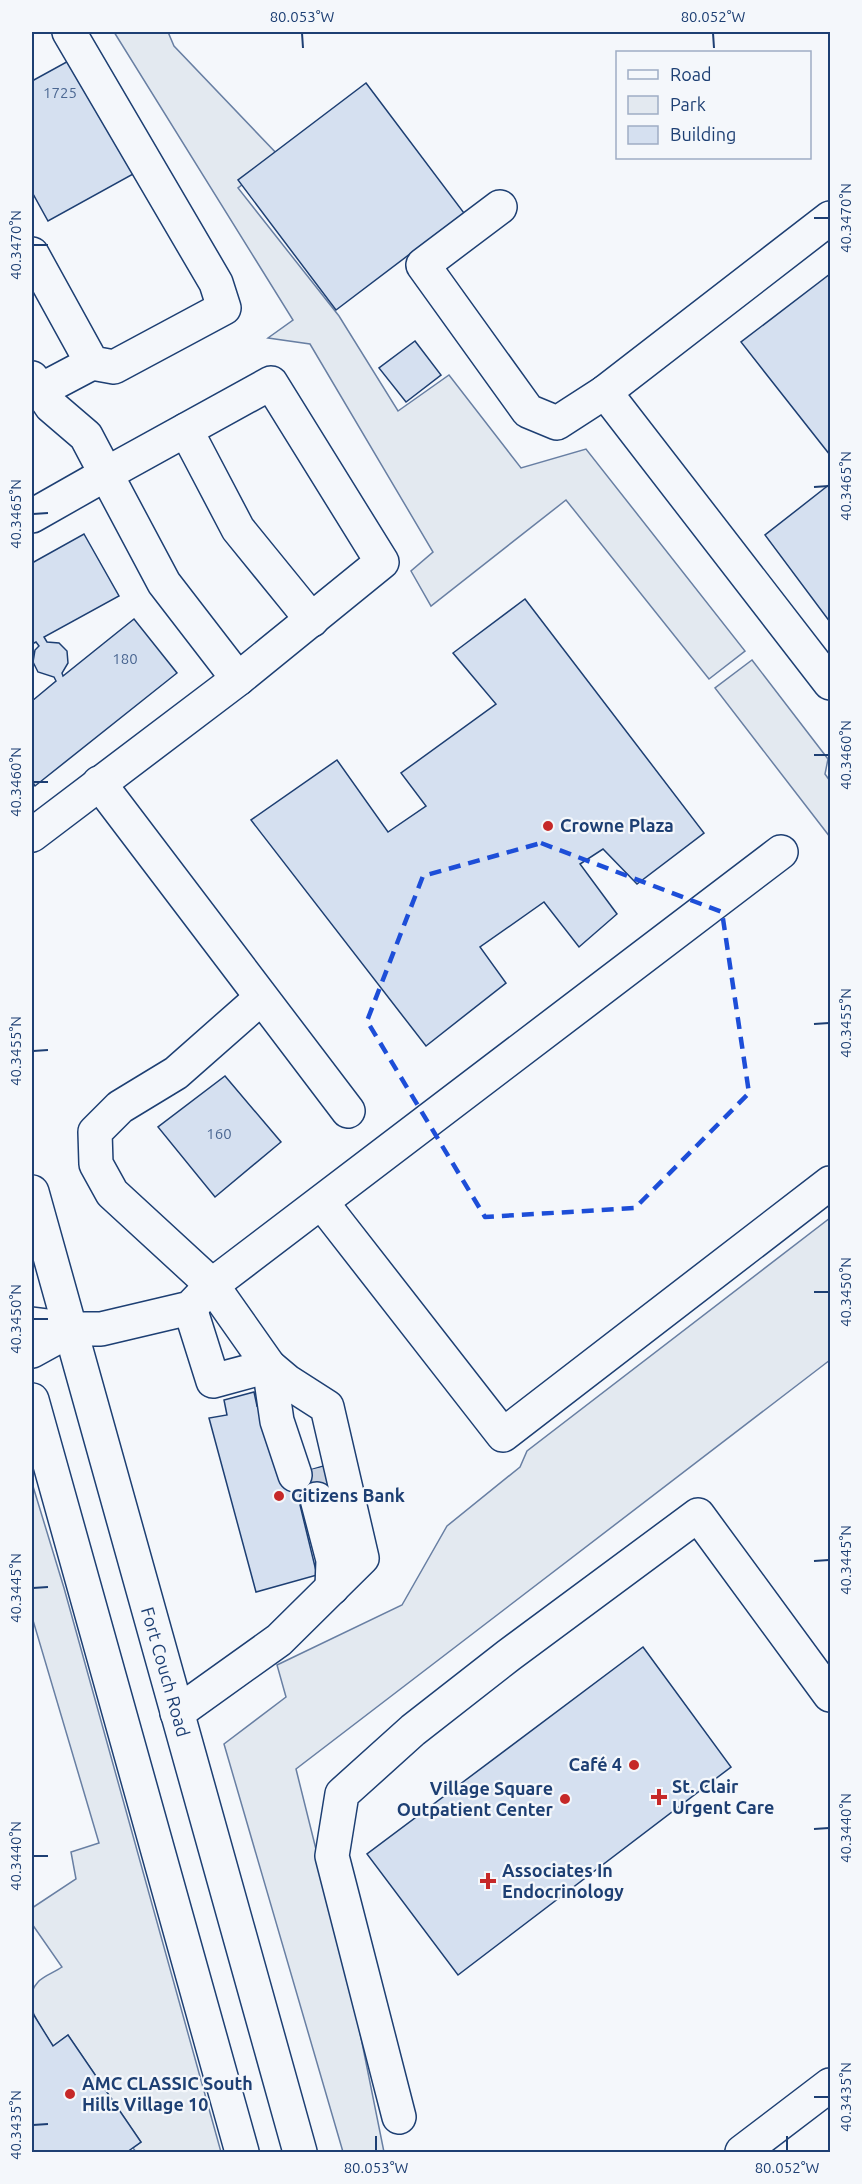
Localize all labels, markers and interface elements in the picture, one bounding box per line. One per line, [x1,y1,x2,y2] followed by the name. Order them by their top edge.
[270,8,334,25] text: 80.053°W
[681,8,745,25] text: 80.052°W
[616,51,811,159] legend
[670,64,712,84] text: Road
[43,84,77,101] house number: 1725
[670,94,706,114] text: Park
[670,124,736,144] text: Building
[837,183,854,253] text: 40.3470°N
[7,210,24,280] text: 40.3470°N
[837,451,854,521] text: 40.3465°N
[7,479,24,549] text: 40.3465°N
[112,650,138,667] house number: 180
[837,720,854,790] text: 40.3460°N
[7,747,24,817] text: 40.3460°N
[560,815,674,835] place label: Crowne Plaza
[541,819,555,833] marker: Crowne Plaza
[837,988,854,1058] text: 40.3455°N
[7,1016,24,1086] text: 40.3455°N
[206,1125,232,1142] house number: 160
[837,1257,854,1327] text: 40.3450°N
[7,1284,24,1354] text: 40.3450°N
[291,1485,405,1505] place label: Citizens Bank
[272,1489,286,1503] marker: Citizens Bank
[837,1525,854,1595] text: 40.3445°N
[7,1553,24,1623] text: 40.3445°N
[138,1605,194,1739] street label: Fort Couch Road
[568,1754,622,1774] place label: Café 4
[627,1758,641,1772] marker: Café 4
[672,1776,774,1817] place label: St. Clair Urgent Care
[397,1778,554,1819] place label: Village Square Outpatient Center
[650,1788,668,1806] marker: St. Clair Urgent Care
[558,1792,572,1806] marker: Village Square Outpatient Center
[837,1793,854,1863] text: 40.3440°N
[7,1821,24,1891] text: 40.3440°N
[502,1860,624,1901] place label: Associates In Endocrinology
[479,1872,497,1890] marker: Associates In Endocrinology
[837,2062,854,2132] text: 40.3435°N
[82,2073,253,2114] place label: AMC CLASSIC South Hills Village 10
[63,2087,77,2101] marker: AMC CLASSIC South Hills Village 10
[7,2090,24,2160] text: 40.3435°N
[344,2159,408,2176] text: 80.053°W
[755,2159,819,2176] text: 80.052°W

